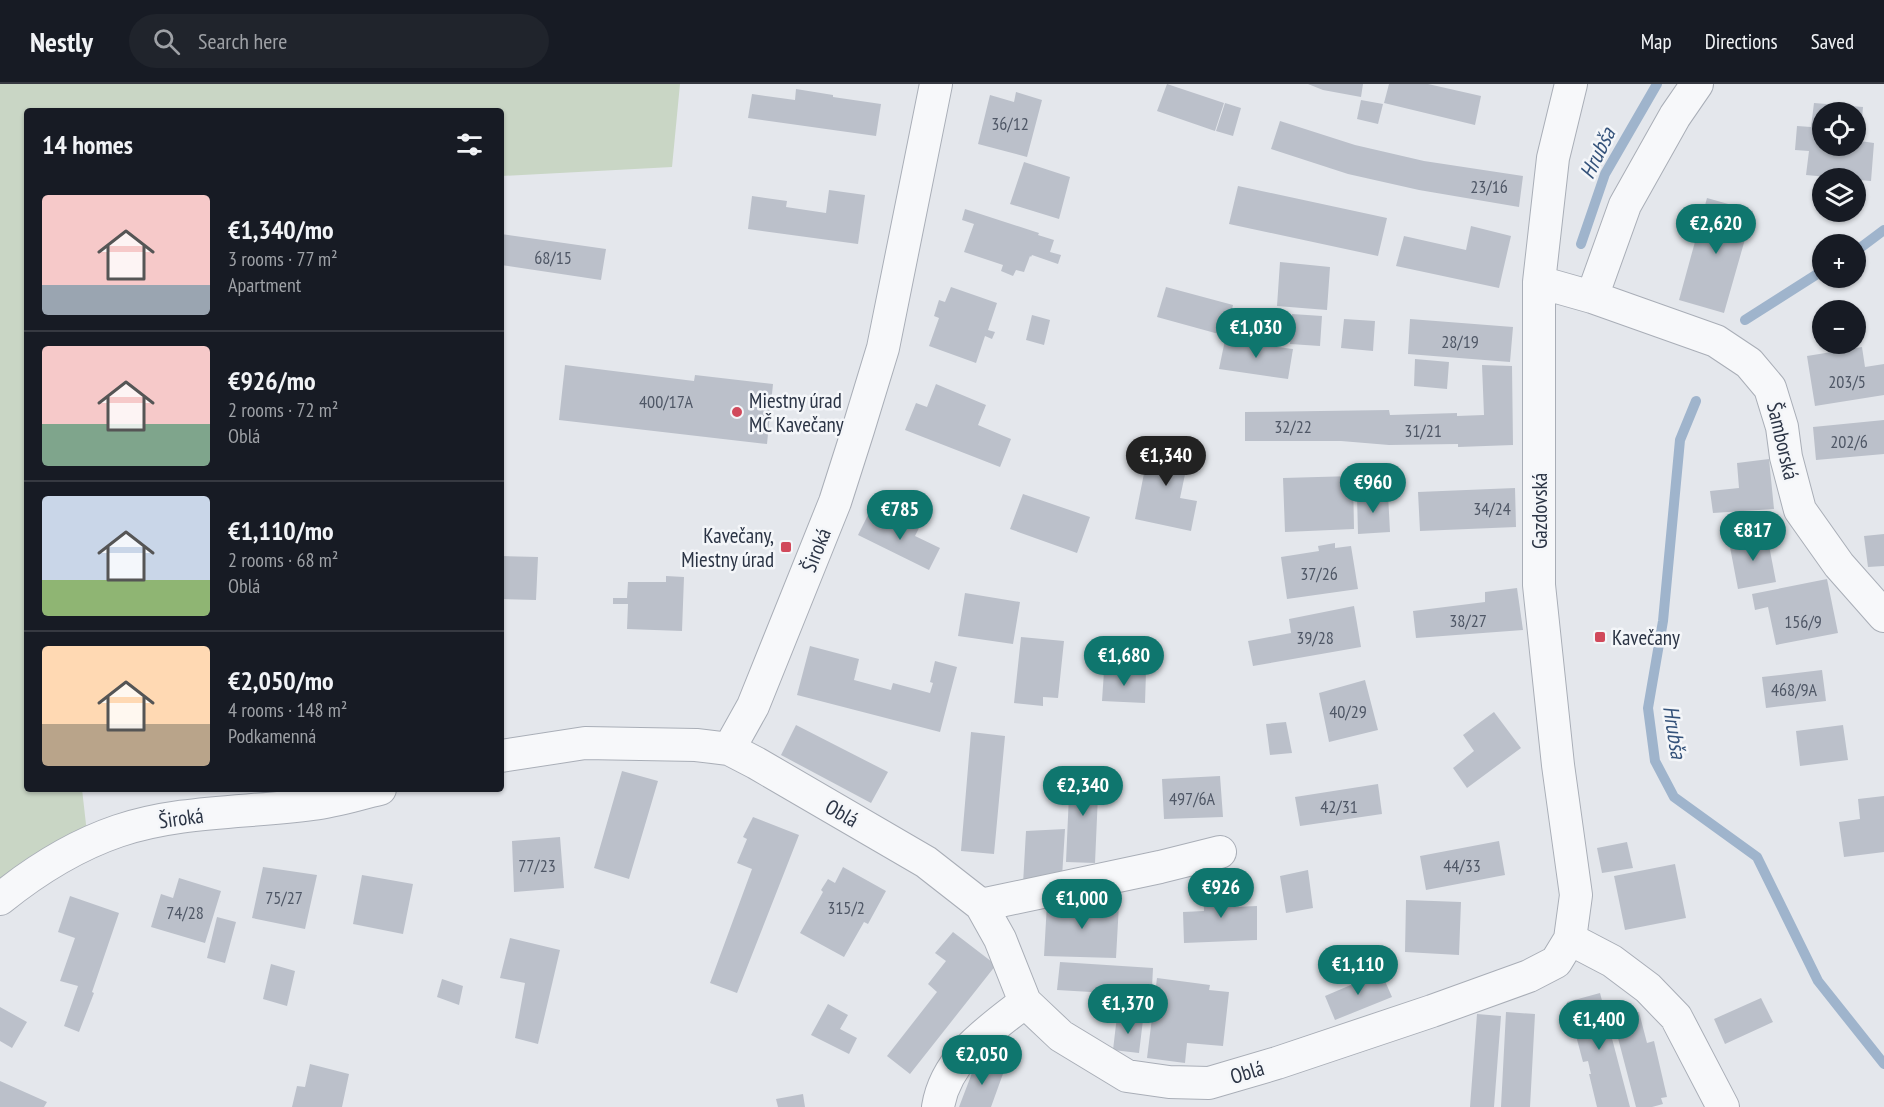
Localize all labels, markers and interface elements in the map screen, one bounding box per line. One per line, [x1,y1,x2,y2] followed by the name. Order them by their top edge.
[129,14,549,68] search box
[30,23,93,60] text: Nestly
[150,25,183,58] icon: search
[198,27,287,55] text: Search here
[1641,28,1672,55] text: Map
[1705,28,1778,55] text: Directions
[1811,28,1854,55] text: Saved
[1812,102,1866,354] map controls
[1812,102,1866,156] button: locate
[991,112,1029,135] house number: 36/12
[1573,122,1622,183] water label: Hrubša
[42,128,133,161] text: 14 homes
[453,128,486,161] icon: filters
[1812,168,1866,222] button: layers
[1470,175,1508,198] house number: 23/16
[1667,204,1765,255] pin: €2,620
[1690,210,1742,236] text: €2,620
[228,213,334,246] text: €1,340/mo
[90,219,162,291] icon: home
[1812,234,1866,288] button: +
[228,246,338,272] text: 3 rooms · 77 m²
[534,246,572,269] house number: 68/15
[228,272,301,298] text: Apartment
[1812,300,1866,354] button: −
[1207,308,1305,359] pin: €1,030
[1230,314,1282,340] text: €1,030
[1441,330,1479,353] house number: 28/19
[228,364,316,397] text: €926/mo
[90,370,162,442] icon: home
[1828,370,1866,393] house number: 203/5
[749,387,844,438] place label: Miestny úrad MČ Kavečany
[639,390,693,413] house number: 400/17A
[228,397,338,423] text: 2 rooms · 72 m²
[1761,400,1805,482] street label: Šamborská
[730,405,744,419] marker: Miestny úrad MČ Kavečany
[1274,415,1312,438] house number: 32/22
[1404,419,1442,442] house number: 31/21
[228,423,260,449] text: Oblá
[1830,430,1868,453] house number: 202/6
[1117,436,1215,487] pin: €1,340
[1140,442,1192,468] text: €1,340
[1337,463,1409,514] pin: €960
[1354,469,1392,495] text: €960
[1526,473,1553,549] street label: Gazdovská
[864,490,936,541] pin: €785
[881,496,919,522] text: €785
[1473,497,1511,520] house number: 34/24
[1717,511,1789,562] pin: €817
[228,514,334,547] text: €1,110/mo
[1734,517,1772,543] text: €817
[90,520,162,592] icon: home
[681,522,774,573] place label: Kavečany, Miestny úrad
[795,524,837,576] street label: Široká
[779,540,793,554] marker: Kavečany, Miestny úrad
[228,547,338,573] text: 2 rooms · 68 m²
[1300,562,1338,585] house number: 37/26
[228,573,260,599] text: Oblá
[1449,609,1487,632] house number: 38/27
[1784,610,1822,633] house number: 156/9
[1612,624,1680,651] place label: Kavečany
[1296,626,1334,649] house number: 39/28
[1593,630,1607,644] marker: Kavečany
[1075,636,1173,687] pin: €1,680
[1098,642,1150,668] text: €1,680
[228,664,334,697] text: €2,050/mo
[90,670,162,742] icon: home
[1771,678,1818,701] house number: 468/9A
[228,697,347,723] text: 4 rooms · 148 m²
[1329,700,1367,723] house number: 40/29
[1657,704,1693,762] water label: Hrubša
[228,723,316,749] text: Podkamenná
[1034,766,1132,817] pin: €2,340
[1057,772,1109,798] text: €2,340
[1169,787,1216,810] house number: 497/6A
[821,793,863,833] street label: Oblá
[1320,795,1358,818] house number: 42/31
[157,802,205,834] street label: Široká
[518,854,556,877] house number: 77/23
[1443,854,1481,877] house number: 44/33
[1185,868,1257,919] pin: €926
[1202,874,1240,900] text: €926
[1033,879,1131,930] pin: €1,000
[1056,885,1108,911] text: €1,000
[265,886,303,909] house number: 75/27
[827,896,865,919] house number: 315/2
[166,901,204,924] house number: 74/28
[1309,945,1407,996] pin: €1,110
[1332,951,1384,977] text: €1,110
[1079,984,1177,1035] pin: €1,370
[1102,990,1154,1016] text: €1,370
[1550,1000,1648,1051] pin: €1,400
[1573,1006,1625,1032] text: €1,400
[933,1035,1031,1086] pin: €2,050
[956,1041,1008,1067] text: €2,050
[1227,1054,1267,1090] street label: Oblá

